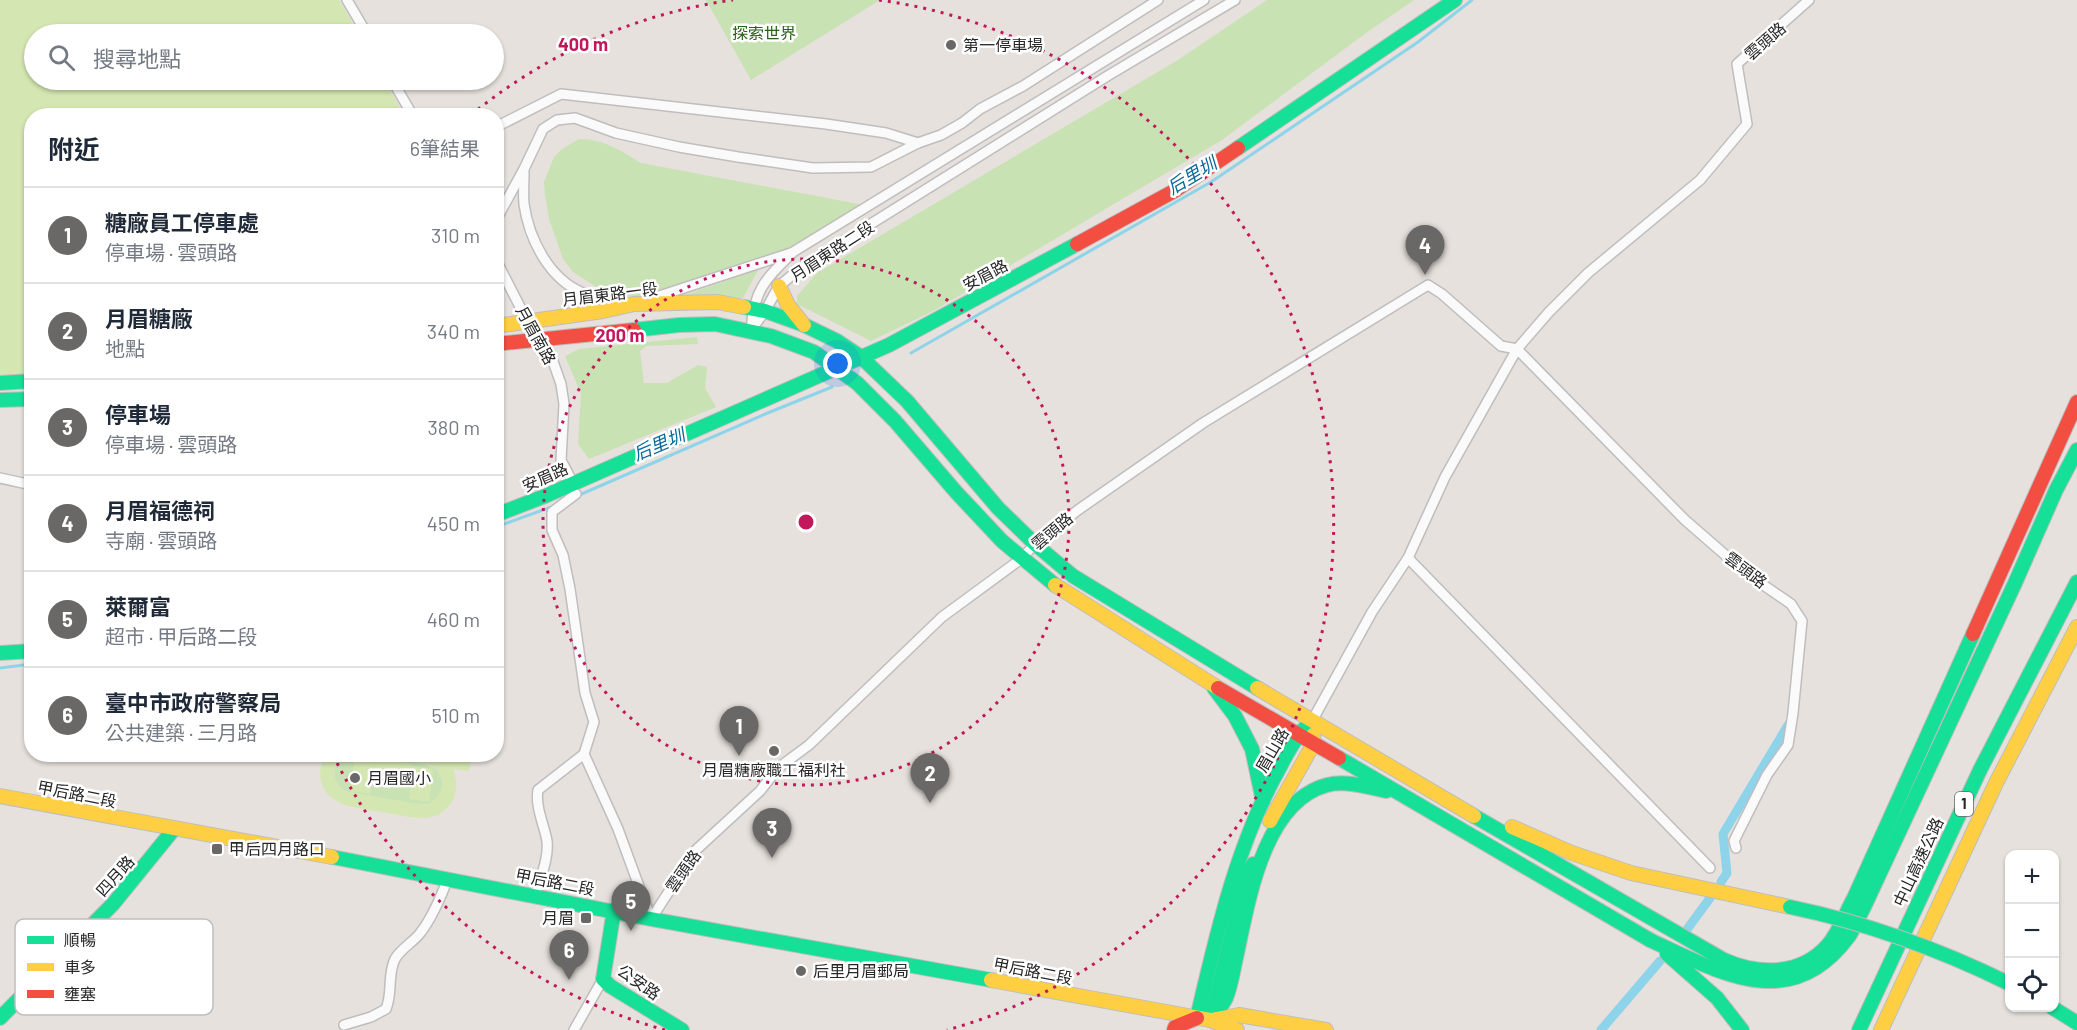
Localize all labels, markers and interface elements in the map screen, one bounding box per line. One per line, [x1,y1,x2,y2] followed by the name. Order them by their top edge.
[1740,18,1789,64] street label: 雲頭路
[732,23,796,42] park label: 探索世界
[24,24,504,90] search box
[558,33,608,55] text: 400 m
[963,35,1043,54] place label: 第一停車場
[944,38,958,52] marker: 第一停車場
[45,41,78,74] icon: search
[93,45,181,71] text: 搜尋地點
[48,133,100,164] text: 附近
[410,136,480,160] text: 6筆結果
[1163,150,1223,198] water label: 后里圳
[105,209,259,235] text: 糖廠員工停車處
[786,216,877,285] street label: 月眉東路二段
[64,223,71,247] text: 1
[431,223,480,247] text: 310 m
[1406,226,1444,275] pin: 4
[105,240,237,264] text: 停車場 · 雲頭路
[959,255,1010,294] street label: 安眉路
[561,278,659,309] street label: 月眉東路一段
[513,302,560,367] street label: 月眉南路
[105,305,193,331] text: 月眉糖廠
[62,319,73,343] text: 2
[427,319,480,343] text: 340 m
[595,324,645,346] text: 200 m
[105,336,145,360] text: 地點
[823,349,852,378] your location
[105,401,171,427] text: 停車場
[62,415,73,439] text: 3
[427,415,480,439] text: 380 m
[629,422,691,465] water label: 后里圳
[105,432,237,456] text: 停車場 · 雲頭路
[519,458,571,495] street label: 安眉路
[105,497,215,523] text: 月眉福德祠
[1027,508,1076,553] street label: 雲頭路
[61,511,74,535] text: 4
[427,511,480,535] text: 450 m
[796,512,816,532] centre of rings
[105,528,217,552] text: 寺廟 · 雲頭路
[1721,548,1771,592] street label: 雲頭路
[105,593,171,619] text: 萊爾富
[62,607,73,631] text: 5
[427,607,480,631] text: 460 m
[105,624,257,648] text: 超市 · 甲后路二段
[105,689,281,715] text: 臺中市政府警察局
[62,703,73,727] text: 6
[431,703,480,727] text: 510 m
[720,706,758,756] pin: 1
[105,720,257,744] text: 公共建築 · 三月路
[1251,724,1292,775] street label: 眉山路
[767,744,781,758] marker: 月眉糖廠職工福利社
[910,754,950,803] pin: 2
[702,760,846,779] place label: 月眉糖廠職工福利社
[367,768,431,787] place label: 月眉國小
[348,771,362,785] marker: 月眉國小
[36,777,118,810] street label: 甲后路二段
[1955,792,1973,816] road number: 1
[752,808,792,858] pin: 3
[1889,814,1946,909] street label: 中山高速公路
[229,839,325,858] place label: 甲后四月路口
[210,842,224,856] marker: 甲后四月路口
[661,846,704,896] street label: 雲頭路
[2005,850,2059,1012] map controls
[2005,850,2059,904] button: +
[92,851,138,900] street label: 四月路
[514,865,596,898] street label: 甲后路二段
[612,882,650,931] pin: 5
[2005,904,2059,958] button: −
[542,908,574,927] place label: 月眉
[579,911,593,925] marker: 月眉
[15,919,213,1015] legend
[64,930,96,949] text: 順暢
[550,930,588,980] pin: 6
[992,954,1074,987] street label: 甲后路二段
[64,957,96,976] text: 車多
[2005,958,2059,1012] button: locate
[614,960,664,1003] street label: 公安路
[813,961,909,980] place label: 后里月眉郵局
[794,964,808,978] marker: 后里月眉郵局
[64,984,96,1003] text: 壅塞

